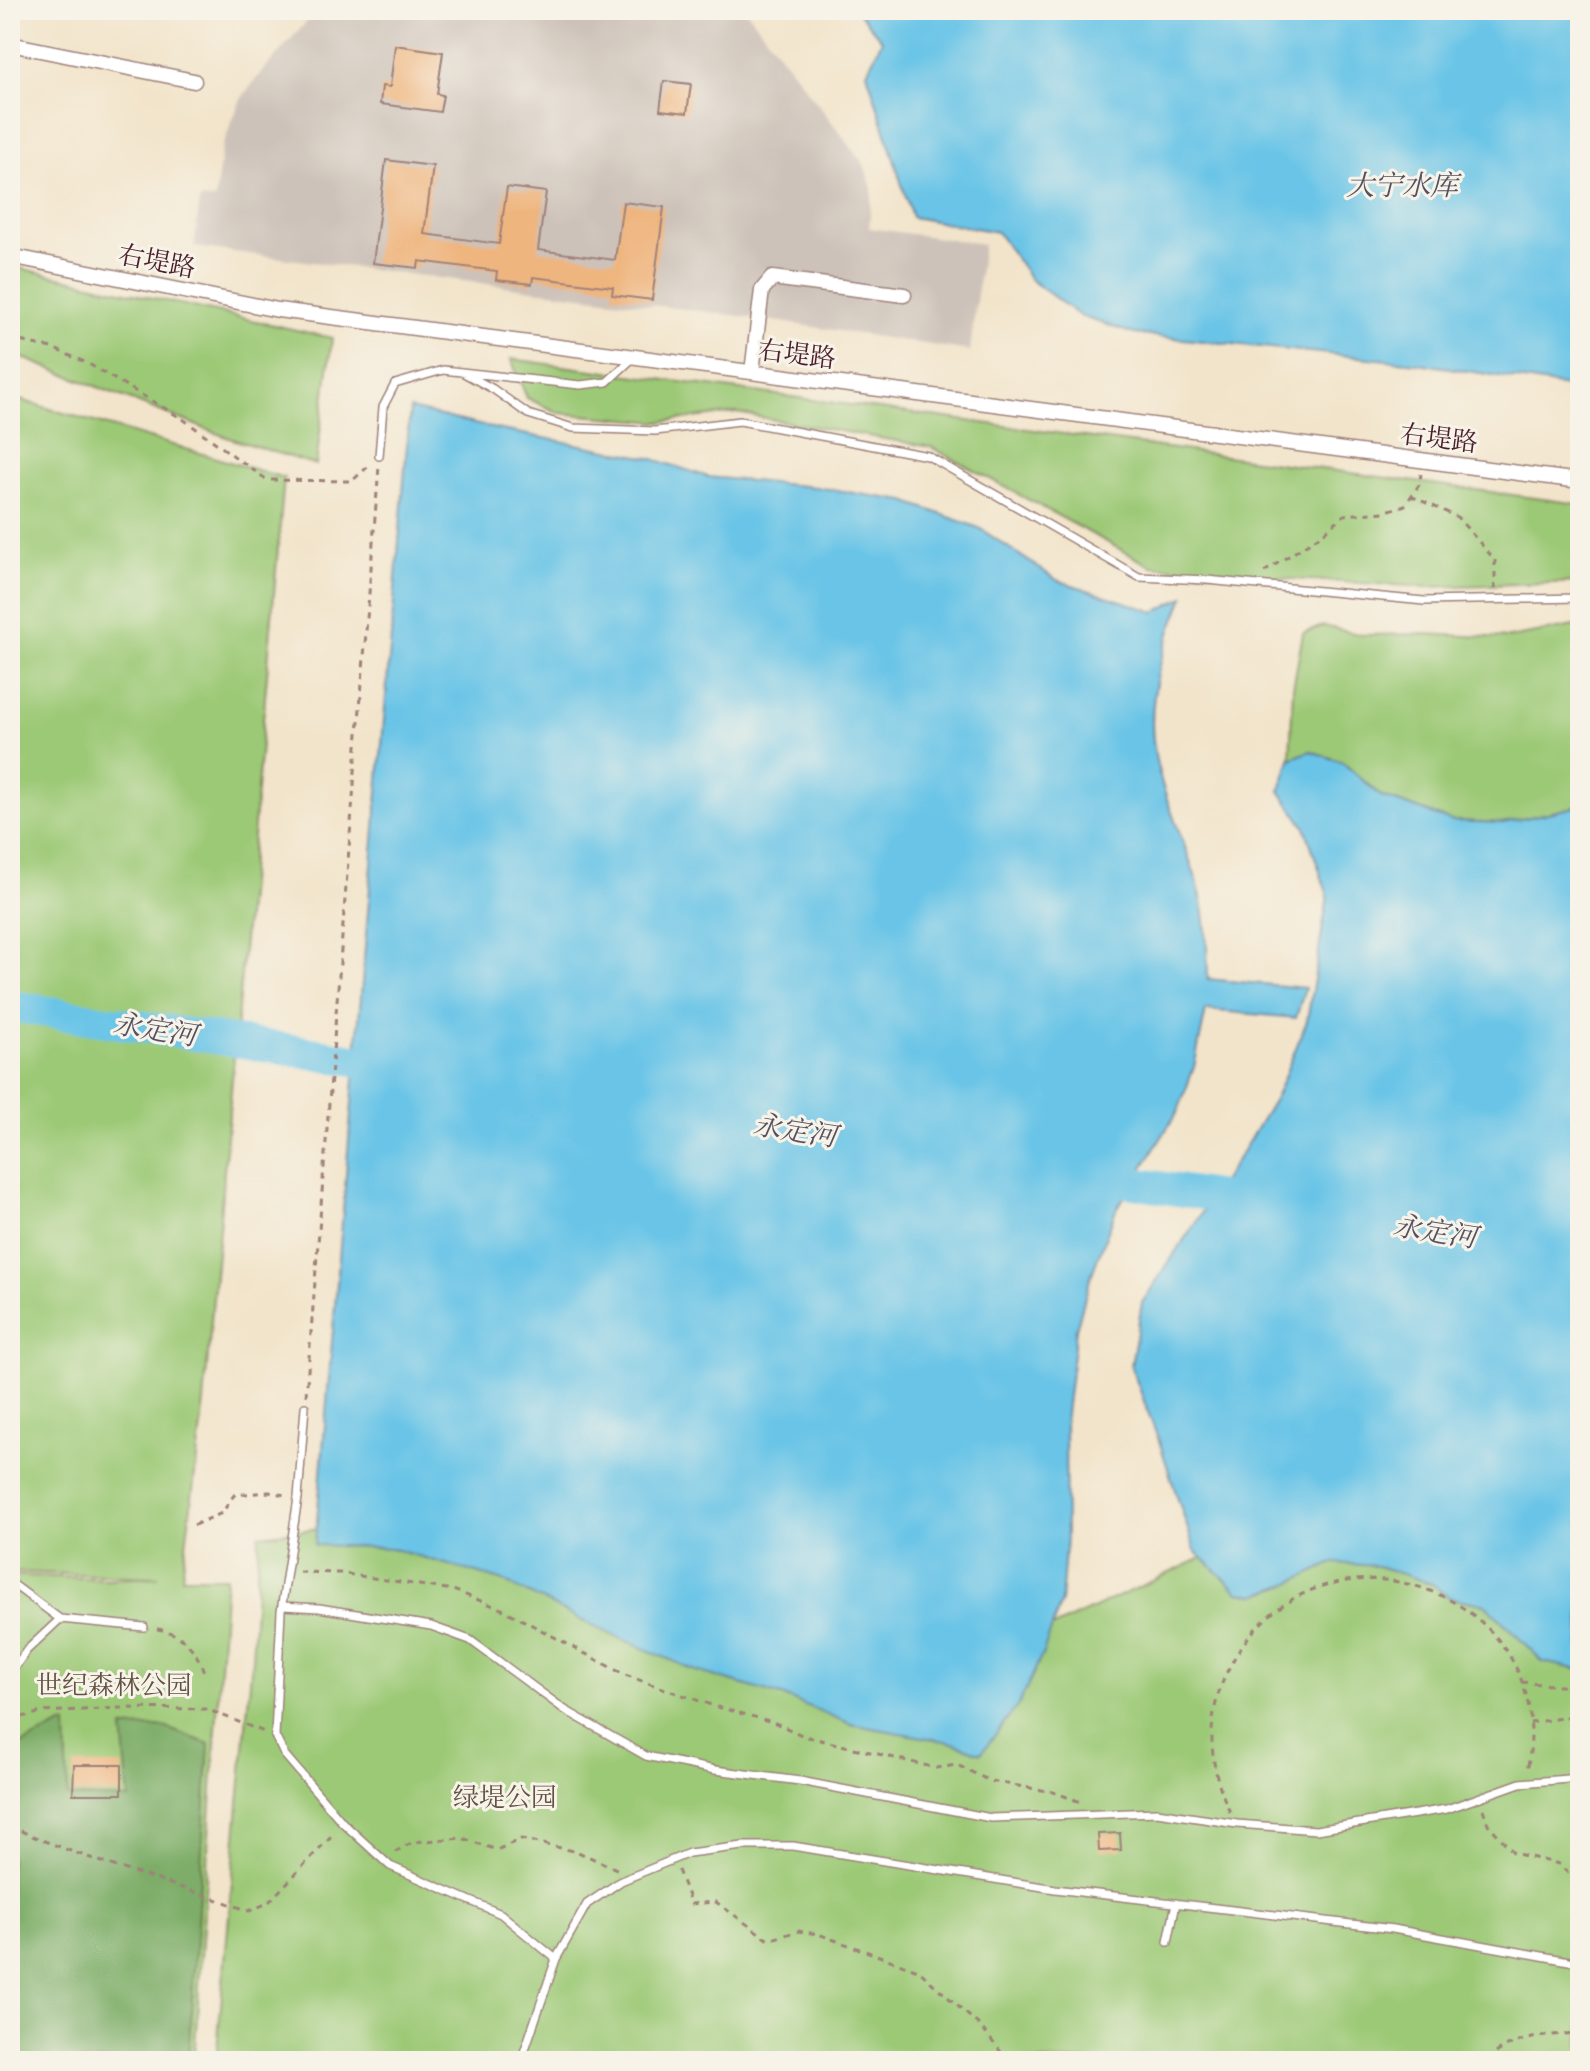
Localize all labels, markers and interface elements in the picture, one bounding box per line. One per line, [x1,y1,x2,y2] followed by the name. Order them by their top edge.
[1346,167,1462,205] water label: 大宁水库
[115,237,199,286] street label: 右堤路
[756,332,838,377] street label: 右堤路
[1398,416,1480,461] street label: 右堤路
[110,1005,204,1056] water label: 永定河
[750,1106,844,1157] water label: 永定河
[1390,1207,1484,1258] water label: 永定河
[36,1668,192,1703] park label: 世纪森林公园
[453,1780,557,1815] park label: 绿堤公园

